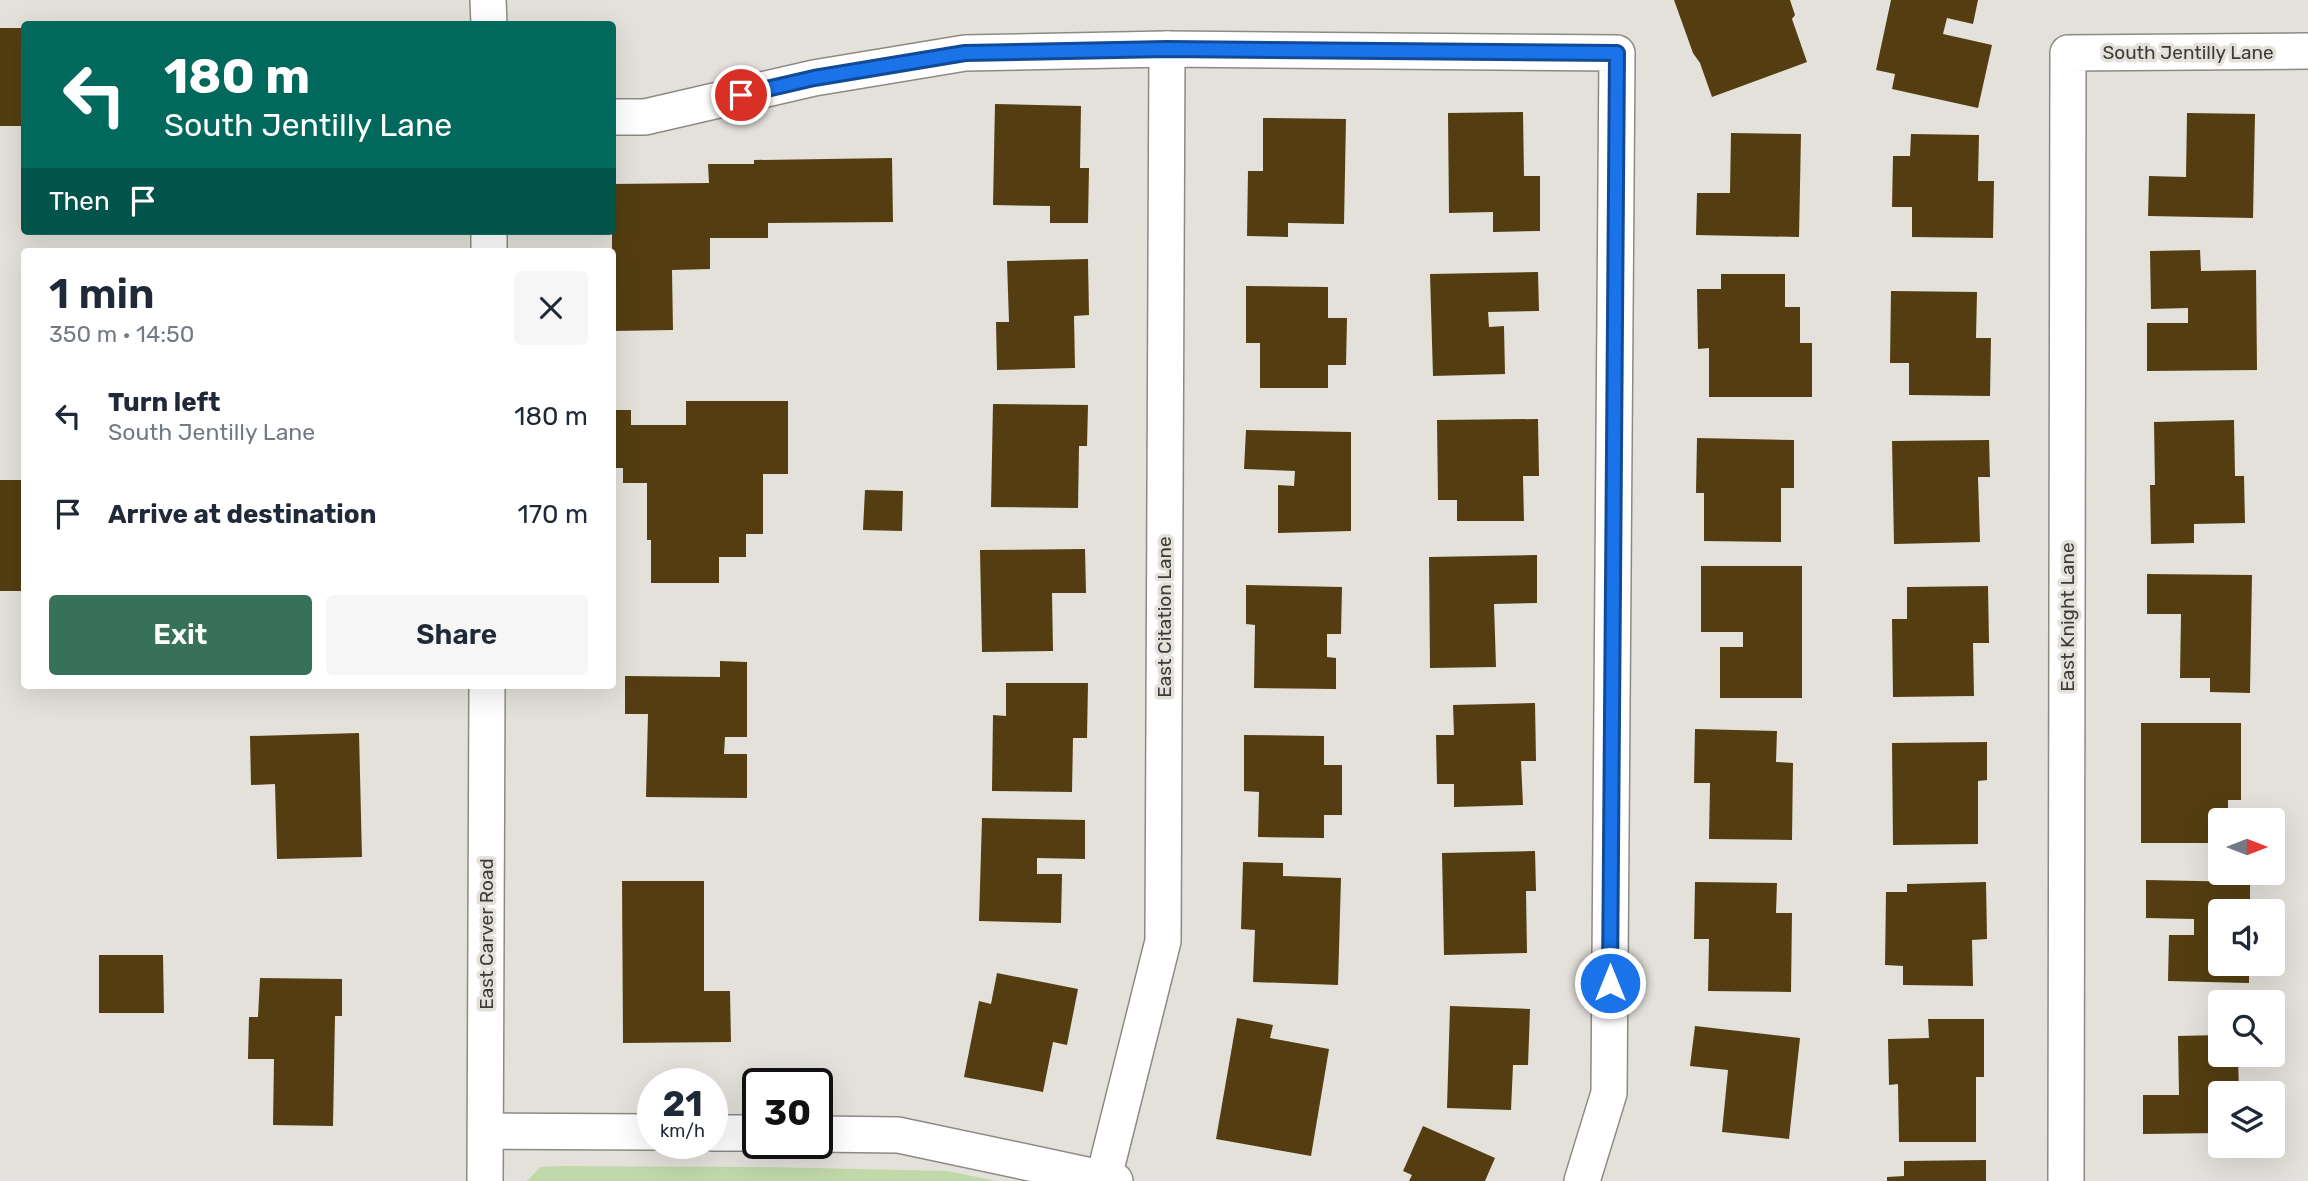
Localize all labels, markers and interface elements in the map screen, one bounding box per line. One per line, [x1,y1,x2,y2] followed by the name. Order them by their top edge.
[2102,41,2274,64] street label: South Jentilly Lane
[164,47,310,105] text: 180 m
[49,49,140,140] icon: left
[711,65,771,125] pin
[722,76,760,114] icon: arrive
[164,106,452,144] text: South Jentilly Lane
[124,182,162,220] icon: arrive
[49,186,110,217] text: Then
[49,269,155,319] text: 1 min
[514,271,588,345] button: close
[49,320,194,348] text: 350 m · 14:50
[108,387,220,418] text: Turn left
[49,397,87,435] icon: left
[514,401,588,432] text: 180 m
[108,418,315,446] text: South Jentilly Lane
[49,495,87,533] icon: arrive
[108,499,376,530] text: Arrive at destination
[518,499,588,530] text: 170 m
[1153,536,1176,698] street label: East Citation Lane
[2056,542,2079,692] street label: East Knight Lane
[49,595,312,675] button: Exit
[326,595,588,675] button: Share
[2208,808,2286,886] north arrow
[2208,808,2285,1158] map controls
[475,858,498,1010] street label: East Carver Road
[2208,899,2285,976] button: sound
[1573,946,1647,1020] position arrow
[2208,990,2285,1067] button: search
[742,1068,833,1159] speed limit sign: 30
[2208,1081,2285,1158] button: layers
[662,1083,703,1125] text: 21
[660,1120,705,1142] text: km/h

